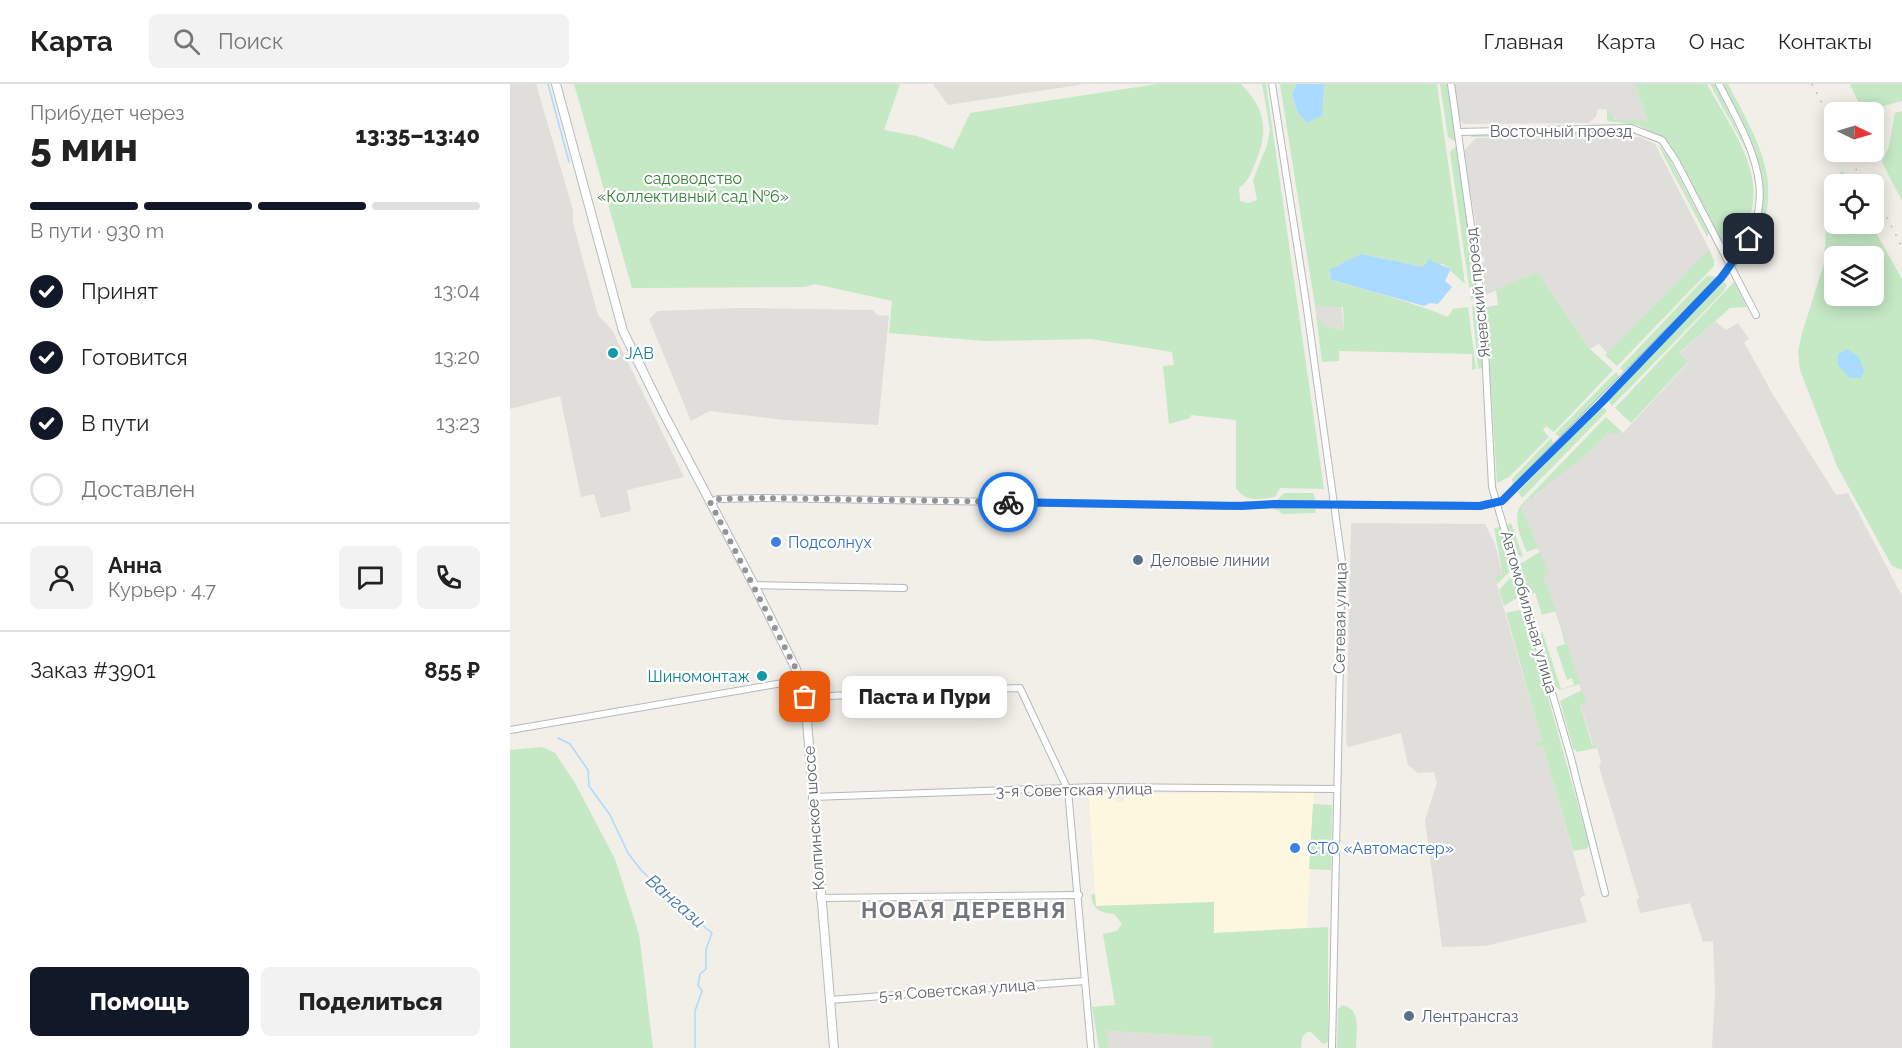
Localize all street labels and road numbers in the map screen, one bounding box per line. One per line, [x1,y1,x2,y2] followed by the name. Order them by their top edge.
[1490,122,1632,141] street label: Восточный проезд
[1462,227,1494,359] street label: Ячевский проезд
[1497,528,1561,696] street label: Автомобильная улица
[1330,562,1350,674] street label: Сетевая улица
[799,745,829,891] street label: Колпинское шоссе
[995,779,1153,801] street label: 3-я Советская улица
[878,975,1036,1005] street label: 5-я Советская улица

